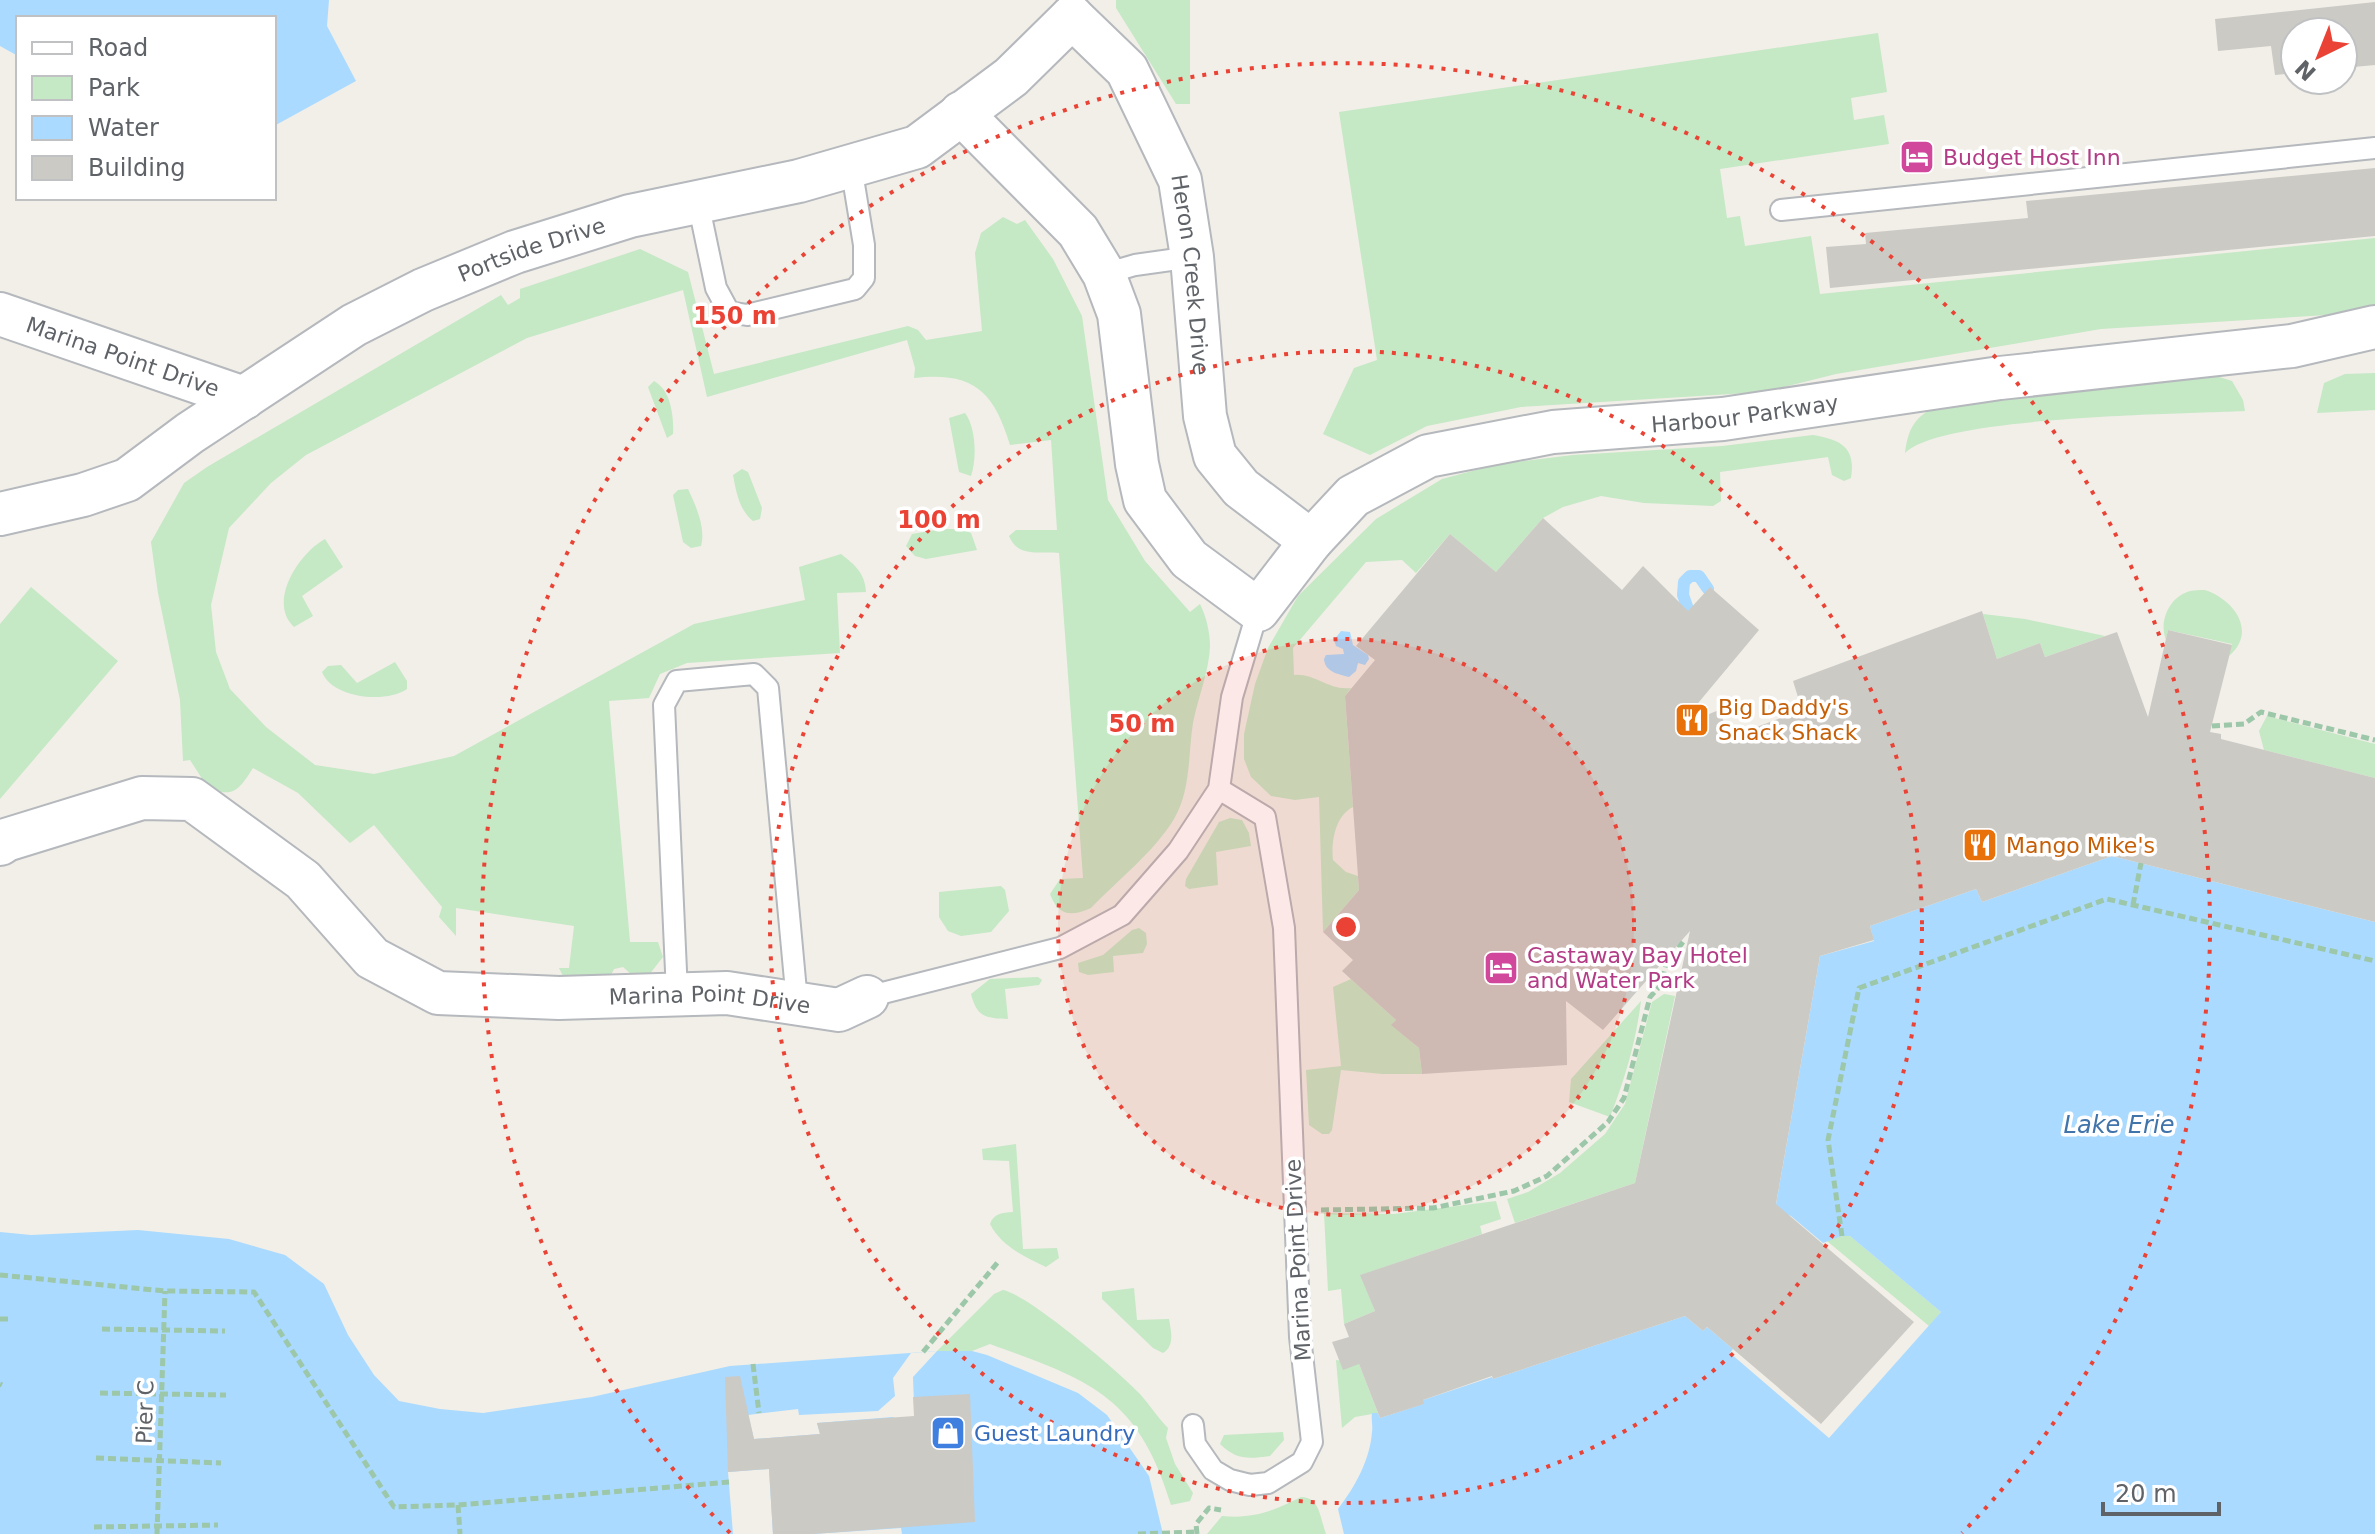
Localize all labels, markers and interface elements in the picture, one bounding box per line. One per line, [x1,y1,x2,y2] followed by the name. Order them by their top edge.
[16,16,276,200] legend
[2279,16,2359,96] north arrow
[88,34,148,62] text: Road
[2290,55,2321,86] text: N
[88,74,140,102] text: Park
[88,114,159,142] text: Water
[1898,138,1936,176] hotel icon: Budget Host Inn
[1943,145,2121,170] place label: Budget Host Inn
[88,154,185,182] text: Building
[1167,172,1214,376] street label: Heron Creek Drive
[454,212,608,287] street label: Portside Drive
[693,302,777,330] text: 150 m
[23,312,223,401] street label: Marina Point Drive
[1650,390,1840,437] street label: Harbour Parkway
[897,506,981,534] text: 100 m
[1718,695,1858,745] place label: Big Daddy's Snack Shack
[1673,701,1711,739] restaurant icon: Big Daddy's Snack Shack
[1109,710,1175,738] text: 50 m
[1961,826,1999,864] restaurant icon: Mango Mike's
[2006,833,2155,858] place label: Mango Mike's
[1332,913,1360,941] centre of rings
[1527,943,1748,993] place label: Castaway Bay Hotel and Water Park
[1482,949,1520,987] hotel icon: Castaway Bay Hotel and Water Park
[608,980,812,1018] street label: Marina Point Drive
[2064,1111,2174,1139] water label: Lake Erie
[1280,1158,1316,1362] street label: Marina Point Drive
[131,1380,159,1444] street label: Pier C
[929,1414,967,1452] shop icon: Guest Laundry
[974,1421,1135,1446] place label: Guest Laundry
[2103,1466,2219,1516] scale bar
[2115,1480,2177,1508] text: 20 m

